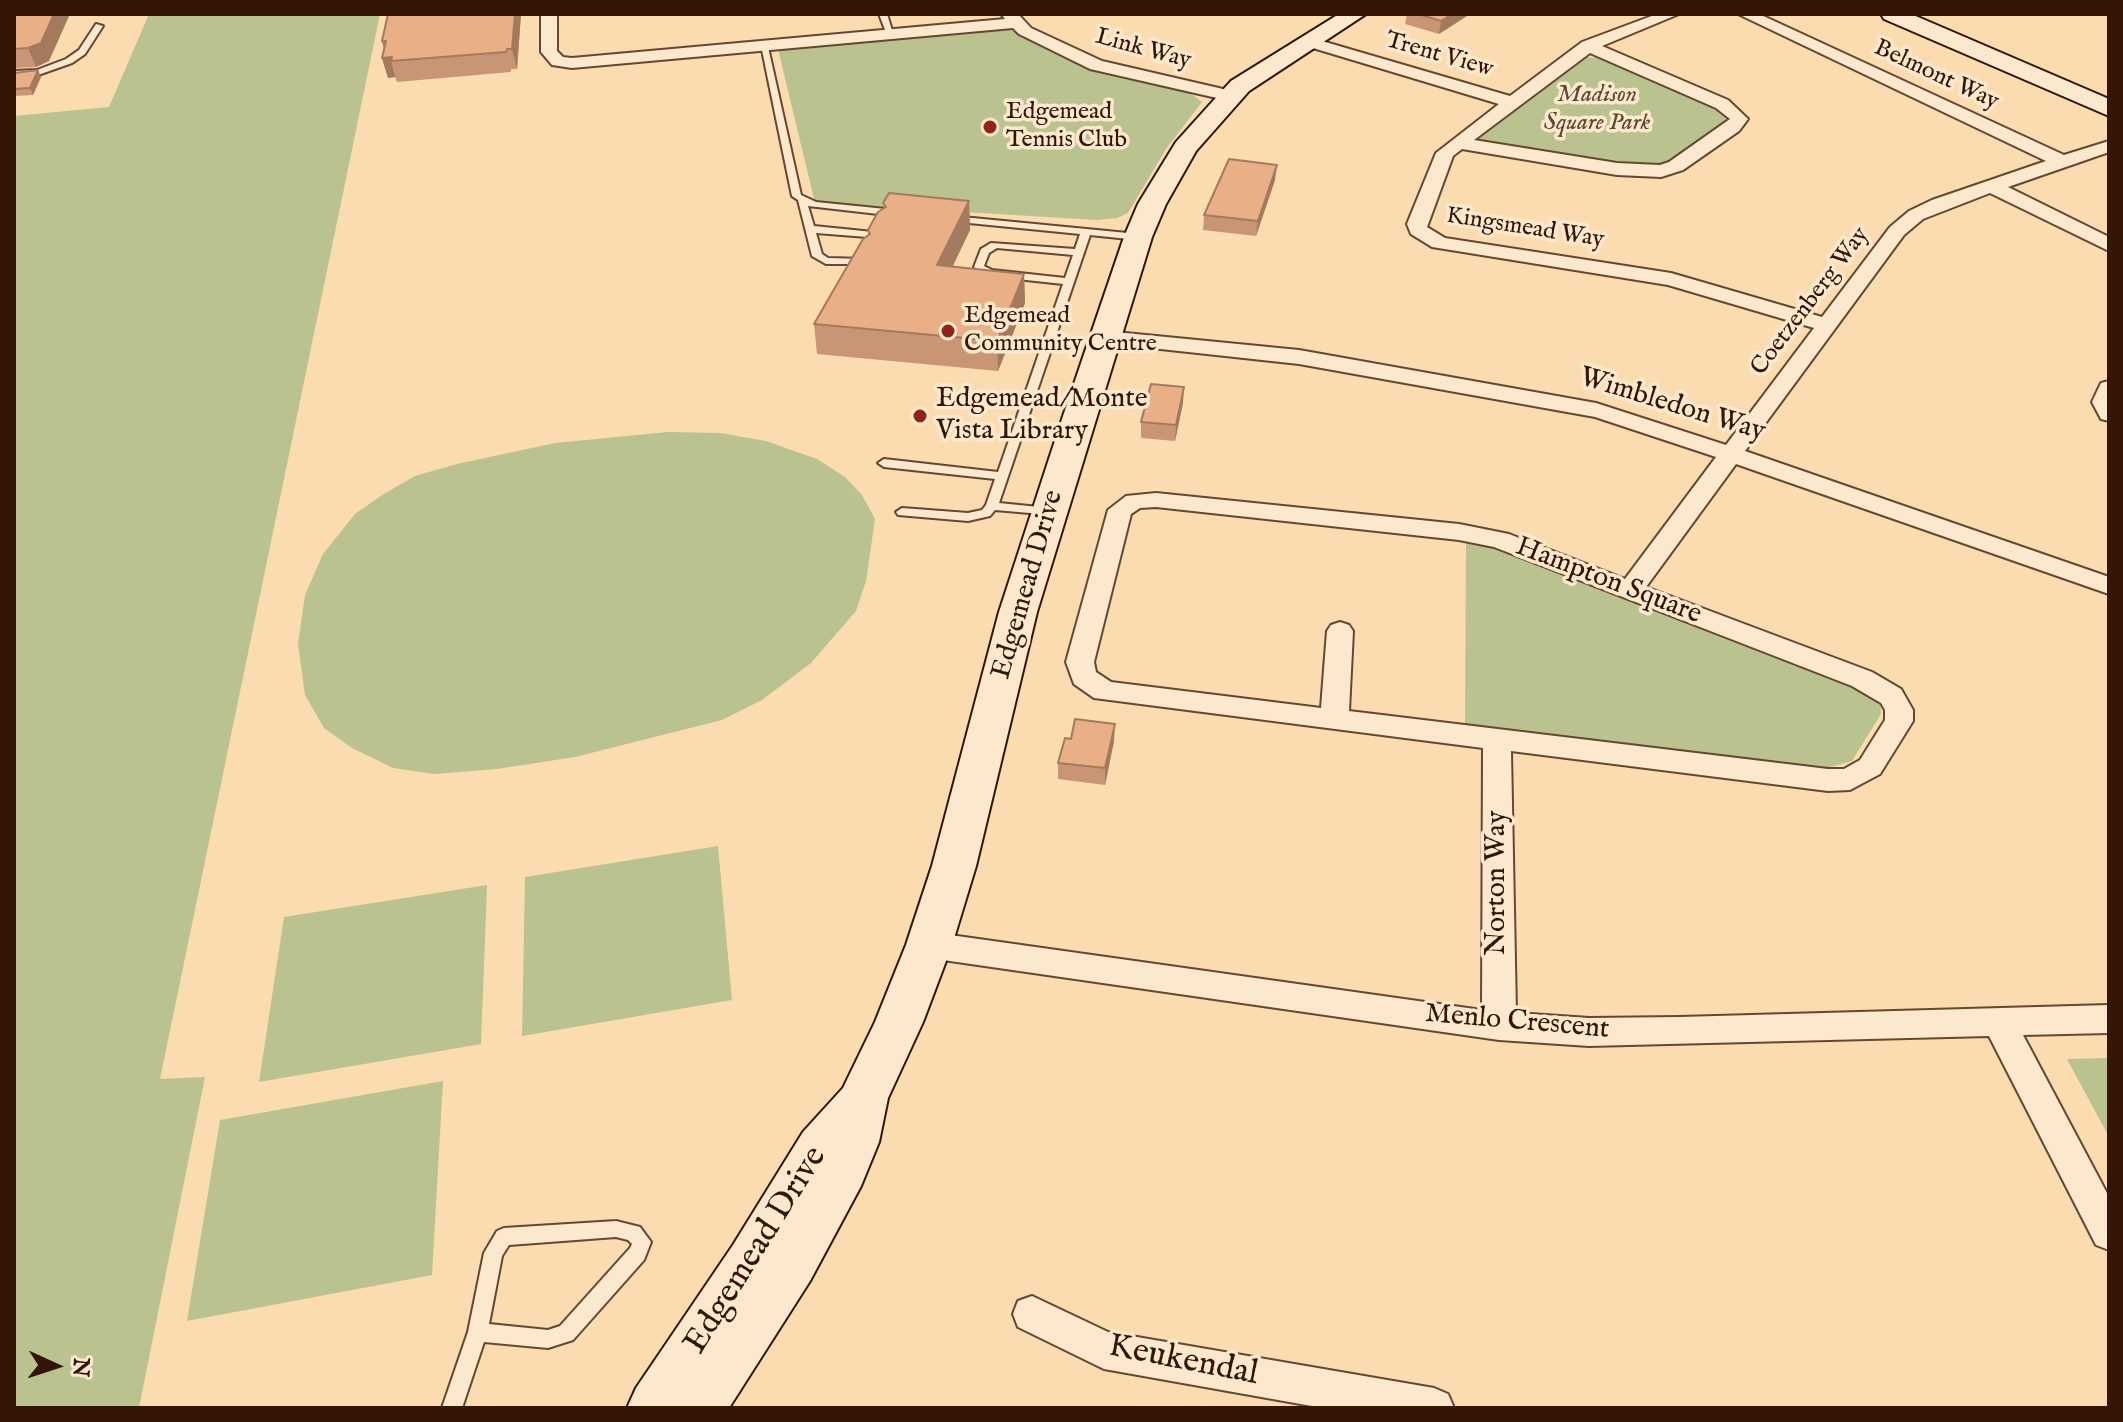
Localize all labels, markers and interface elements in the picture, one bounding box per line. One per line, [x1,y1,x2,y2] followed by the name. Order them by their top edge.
[1092,23,1194,77] street label: Link Way
[1382,27,1496,85] street label: Trent View
[1869,35,2003,117] street label: Belmont Way
[1544,82,1650,138] park label: Madison Square Park
[1006,99,1127,155] place label: Edgemead Tennis Club
[981,118,999,136] marker: Edgemead Tennis Club
[1444,202,1606,256] street label: Kingsmead Way
[1746,222,1876,382] street label: Coetzenberg Way
[964,303,1157,359] place label: Edgemead Community Centre
[939,322,957,340] marker: Edgemead Community Centre
[1575,362,1769,450] street label: Wimbledon Way
[936,383,1148,449] place label: Edgemead/Monte Vista Library
[911,407,929,425] marker: Edgemead/Monte Vista Library
[986,487,1072,683] street label: Edgemead Drive
[1510,531,1706,633] street label: Hampton Square
[1481,811,1515,955] street label: Norton Way
[1424,998,1610,1048] street label: Menlo Crescent
[677,1140,837,1362] street label: Edgemead Drive
[16,1326,96,1406] north arrow
[1105,1328,1261,1396] street label: Keukendal
[65,1357,94,1377] text: N

